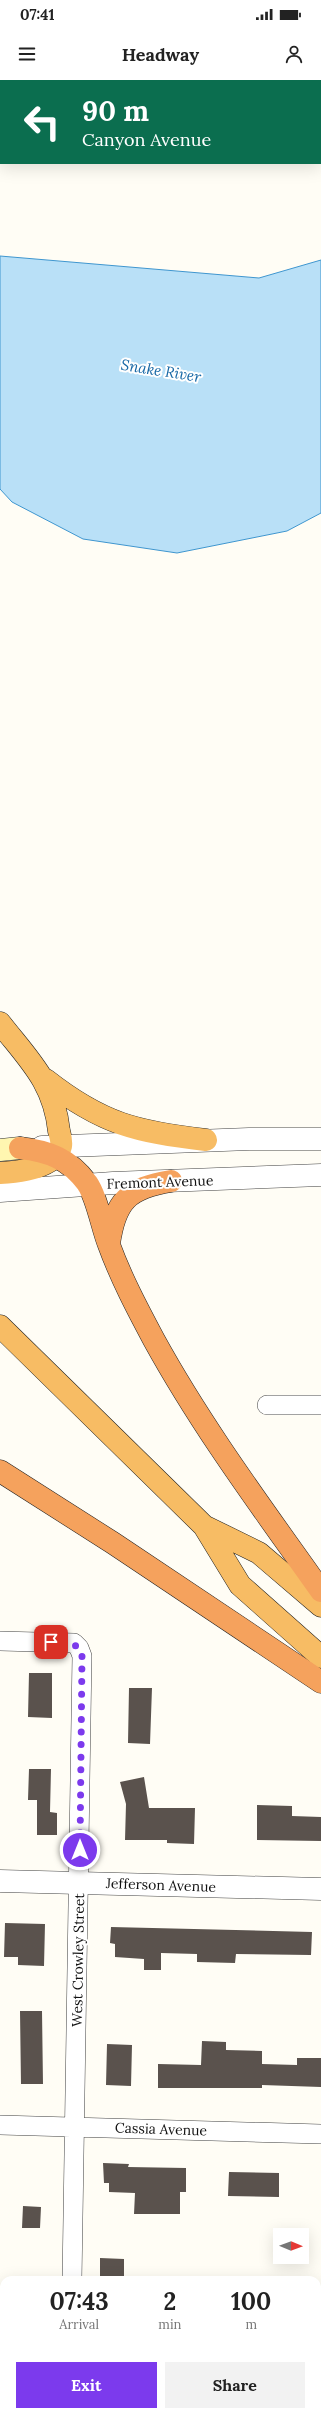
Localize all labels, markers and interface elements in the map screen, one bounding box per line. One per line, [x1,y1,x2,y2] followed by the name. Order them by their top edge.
[20,5,55,24] text: 07:41
[16,43,38,65] icon: menu
[122,43,199,66] text: Headway
[283,43,305,65] icon: person
[82,93,149,129] text: 90 m
[16,96,68,148] icon: left
[82,128,211,151] text: Canyon Avenue
[120,355,203,386] water label: Snake River
[106,1171,214,1193] street label: Fremont Avenue
[34,1625,68,1659] pin
[40,1631,62,1653] icon: arrive
[59,1829,101,1871] position arrow
[105,1874,217,1896] street label: Jefferson Avenue
[68,1892,88,2027] street label: West Crowley Street
[115,2118,208,2140] street label: Cassia Avenue
[273,2228,309,2264] north arrow
[273,2228,309,2264] map controls
[50,2286,109,2317] text: 07:43
[164,2286,176,2317] text: 2
[231,2286,271,2317] text: 100
[59,2316,99,2333] text: Arrival
[158,2316,181,2333] text: min
[245,2316,257,2333] text: m
[16,2362,157,2408] button: Exit
[165,2362,305,2408] button: Share

